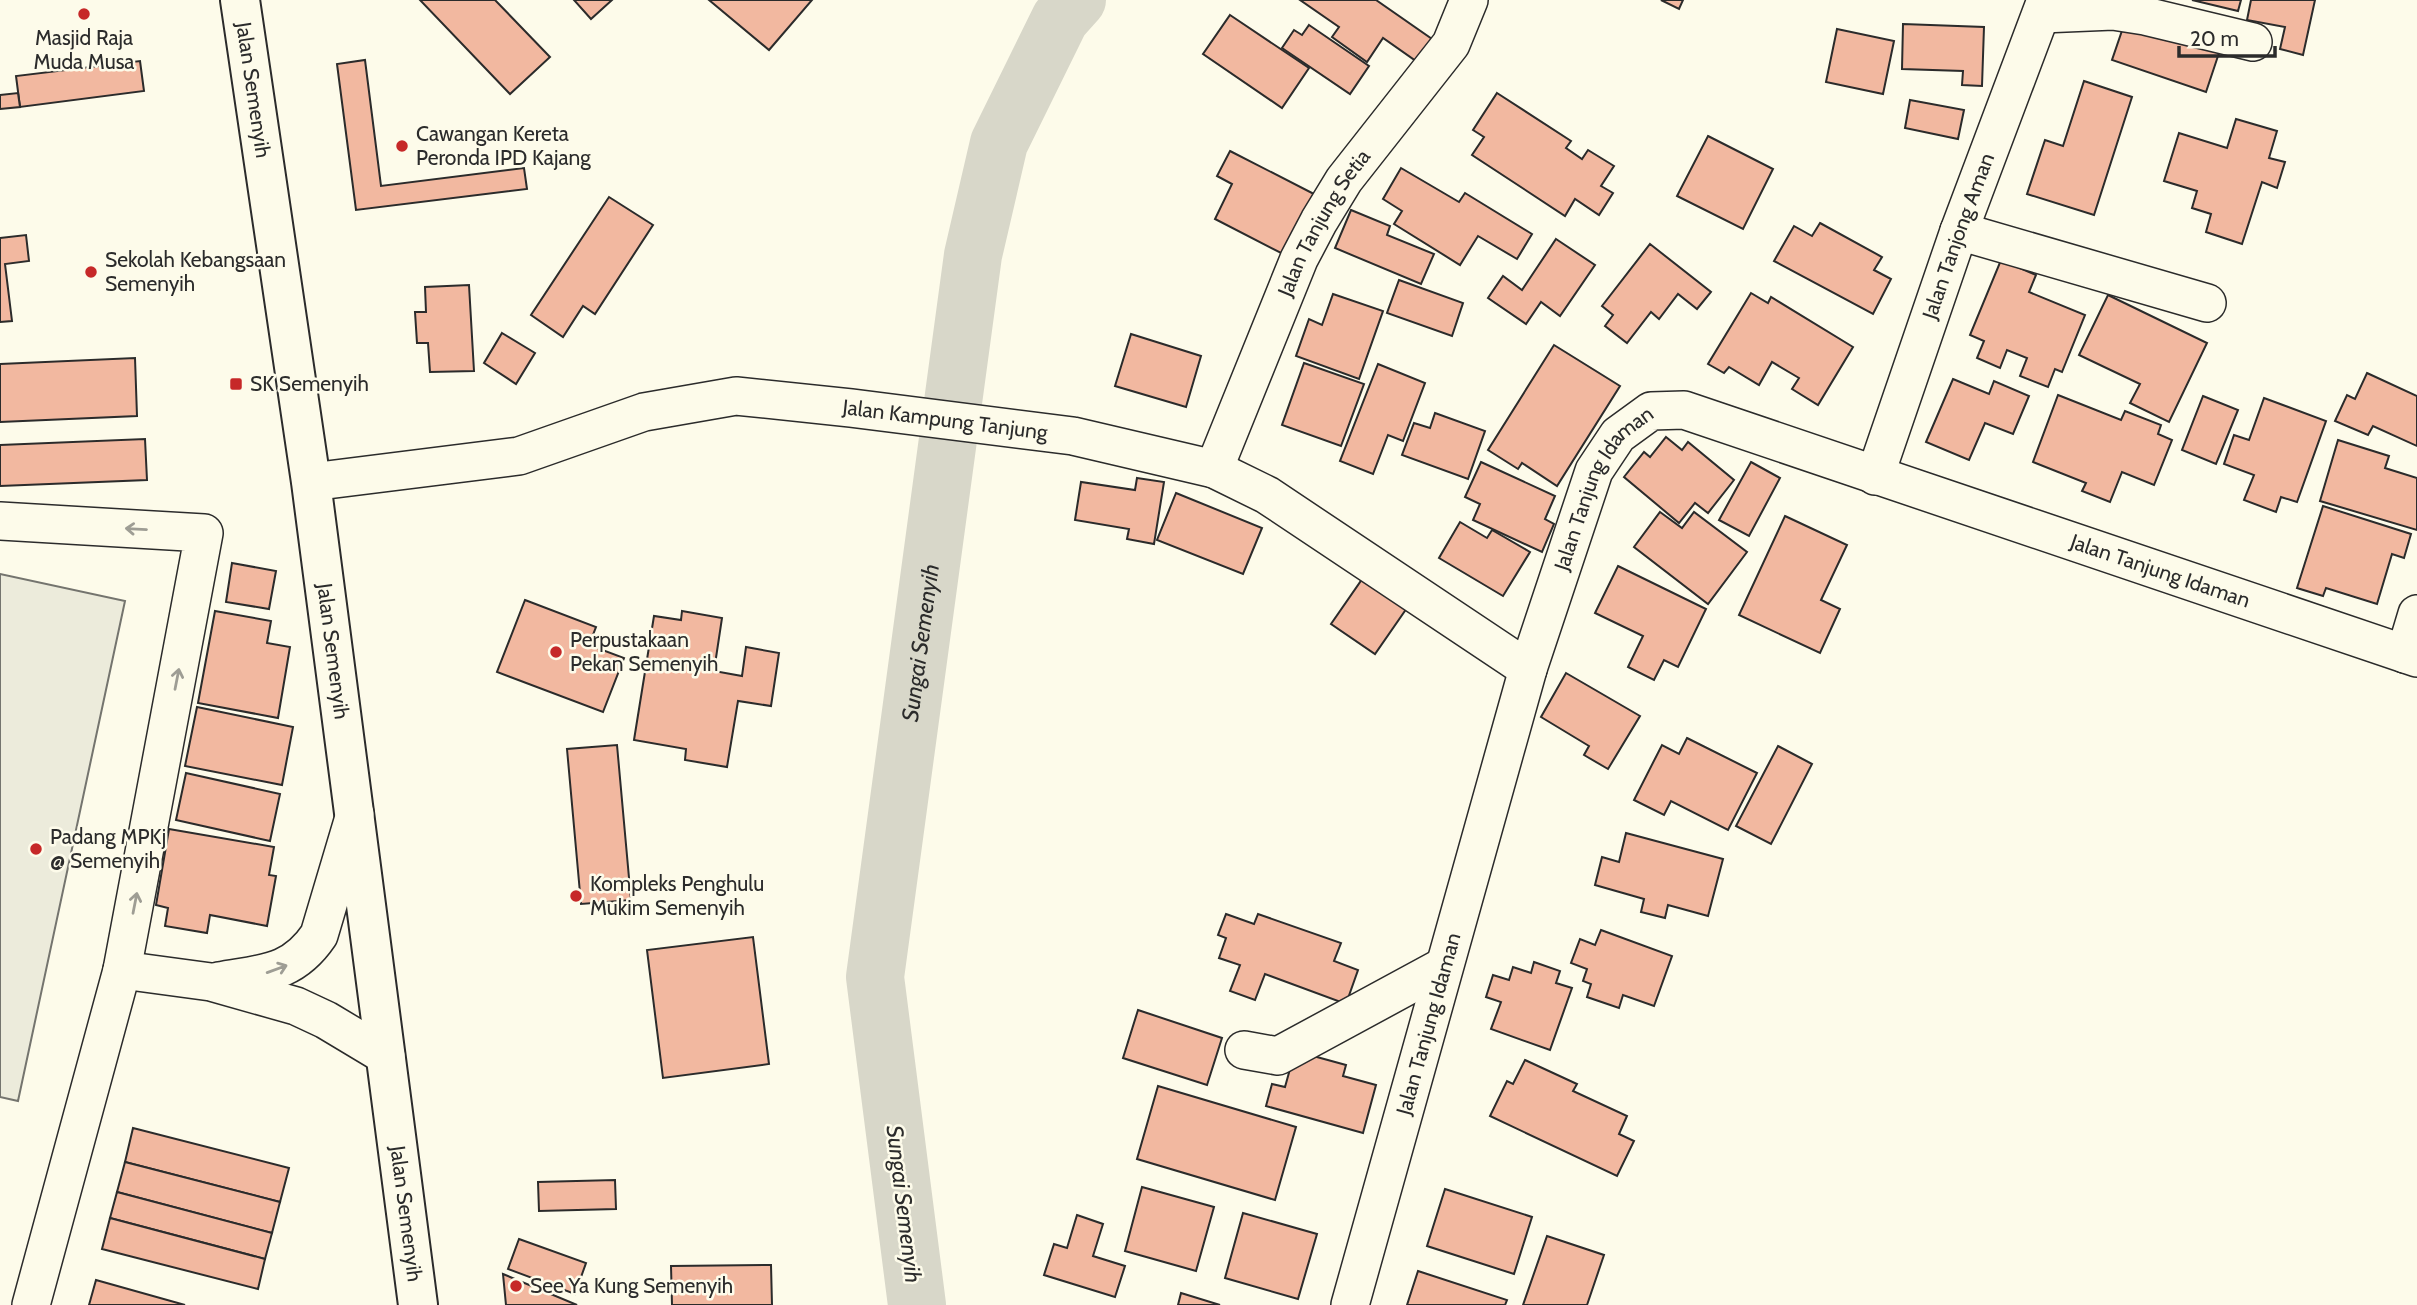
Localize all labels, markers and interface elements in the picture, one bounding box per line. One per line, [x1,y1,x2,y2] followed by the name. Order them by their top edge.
[76,6,92,22] marker: Masjid Raja Muda Musa
[2179,14,2275,58] scale bar
[231,19,276,160] street label: Jalan Semenyih
[34,25,134,74] place label: Masjid Raja Muda Musa
[2190,26,2239,51] text: 20 m
[416,121,591,171] place label: Cawangan Kereta Peronda IPD Kajang
[394,138,410,154] marker: Cawangan Kereta Peronda IPD Kajang
[1272,144,1375,301] street label: Jalan Tanjung Setia
[1916,149,1999,323] street label: Jalan Tanjong Aman
[105,247,286,296] place label: Sekolah Kebangsaan Semenyih
[83,264,99,280] marker: Sekolah Kebangsaan Semenyih
[250,371,369,396] place label: SK Semenyih
[228,376,244,392] marker: SK Semenyih
[840,394,1050,445] street label: Jalan Kampung Tanjung
[1548,401,1658,575] street label: Jalan Tanjung Idaman
[125,522,148,535] one-way arrow
[2066,528,2253,613] street label: Jalan Tanjung Idaman
[896,562,945,723] water label: Sungai Semenyih
[312,581,355,721] street label: Jalan Semenyih
[570,627,718,676] place label: Perpustakaan Pekan Semenyih
[548,644,564,660] marker: Perpustakaan Pekan Semenyih
[170,668,184,691] one-way arrow
[50,824,166,873] place label: Padang MPKj @ Semenyih
[28,841,44,857] marker: Padang MPKj @ Semenyih
[590,871,764,920] place label: Kompleks Penghulu Mukim Semenyih
[568,888,584,904] marker: Kompleks Penghulu Mukim Semenyih
[128,892,142,915] one-way arrow
[1391,930,1466,1119] street label: Jalan Tanjung Idaman
[266,962,287,974] one-way arrow
[880,1124,928,1284] water label: Sungai Semenyih
[385,1143,428,1283] street label: Jalan Semenyih
[530,1273,733,1298] place label: See Ya Kung Semenyih
[508,1278,524,1294] marker: See Ya Kung Semenyih

